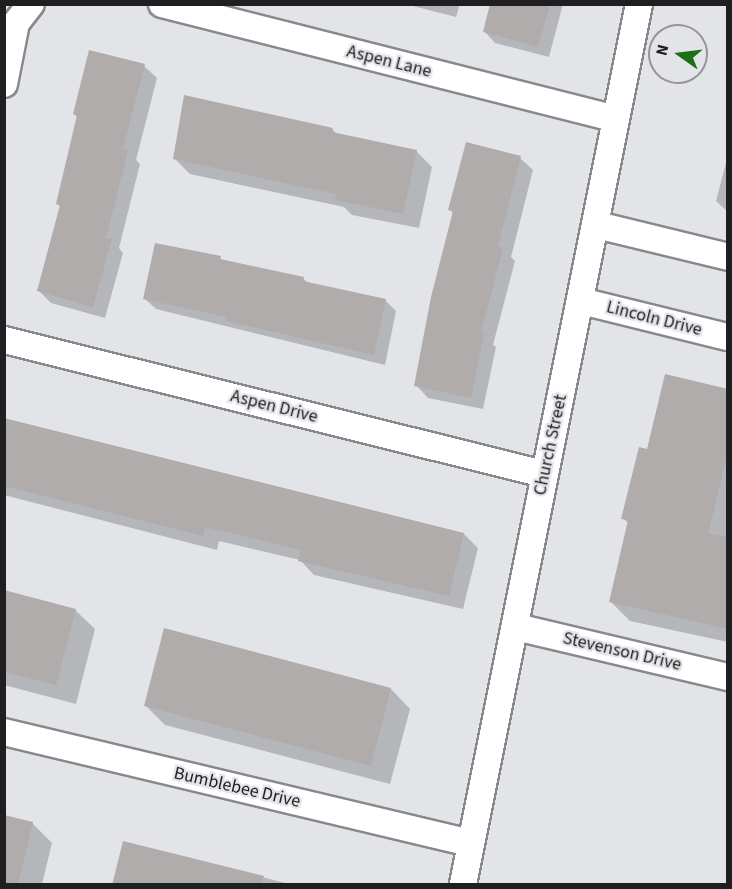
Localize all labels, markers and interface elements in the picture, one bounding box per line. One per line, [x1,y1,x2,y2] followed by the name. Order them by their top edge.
[648,24,708,84] north arrow
[344,41,434,83] street label: Aspen Lane
[651,42,674,58] text: N
[604,297,704,341] street label: Lincoln Drive
[228,386,320,428] street label: Aspen Drive
[530,393,572,497] street label: Church Street
[561,628,683,676] street label: Stevenson Drive
[172,763,302,813] street label: Bumblebee Drive

